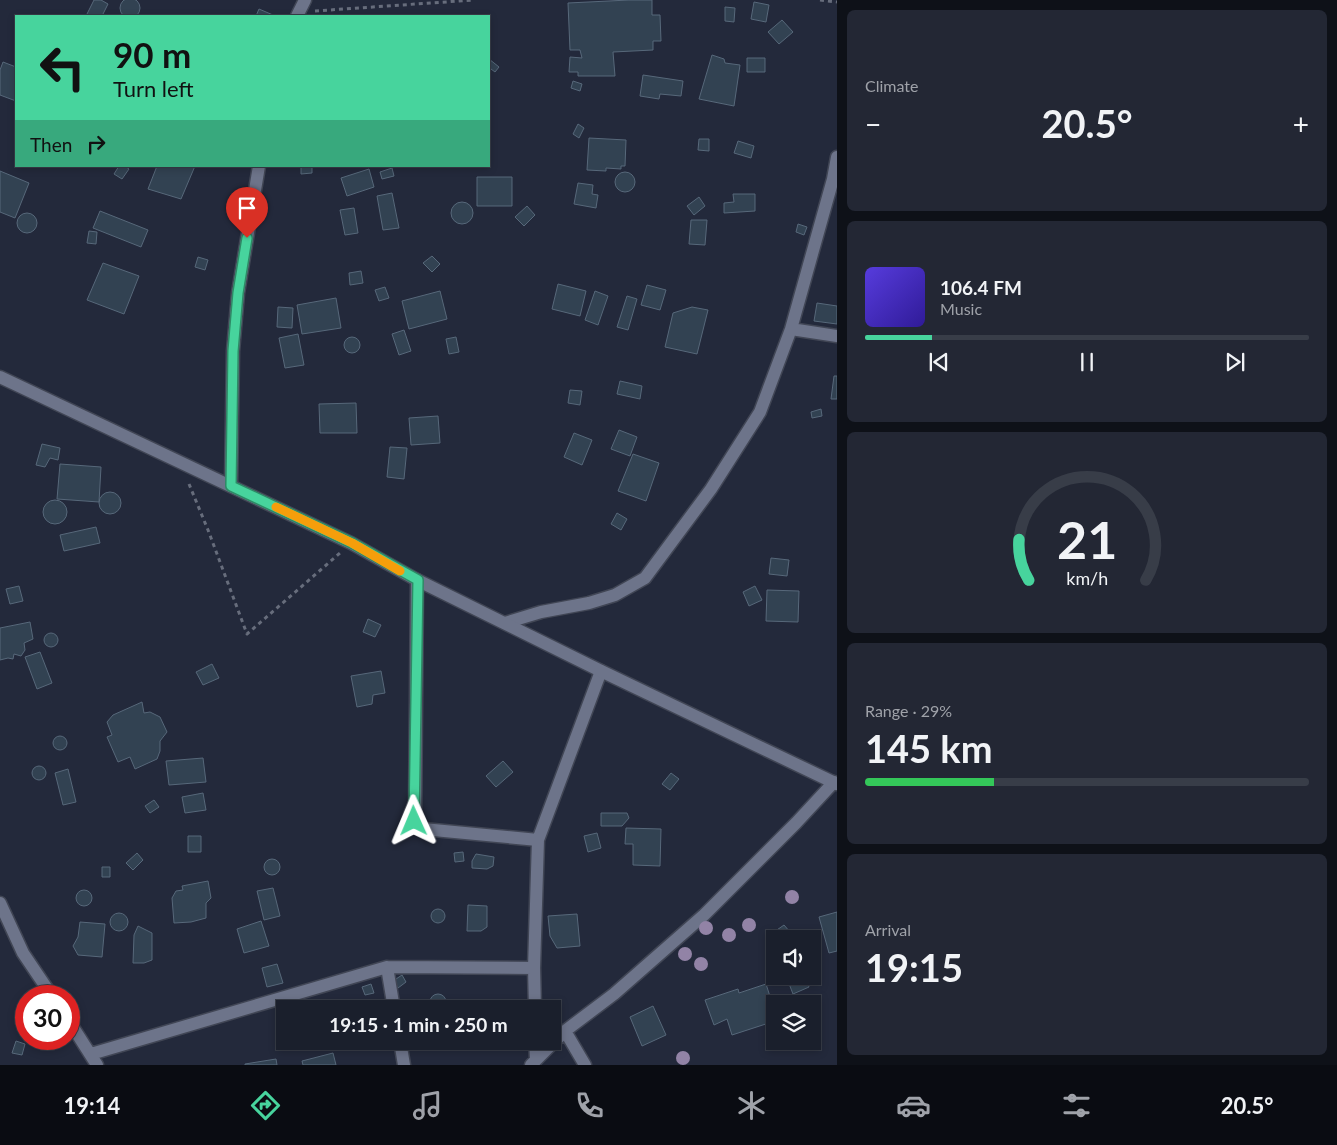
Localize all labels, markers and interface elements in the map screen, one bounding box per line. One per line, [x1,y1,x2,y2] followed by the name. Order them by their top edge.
[113,33,191,75] text: 90 m
[30,35,95,100] icon: left
[113,75,194,102] text: Turn left
[865,76,918,95] text: Climate
[1042,100,1132,146] text: 20.5°
[865,107,881,141] text: −
[1293,107,1309,141] text: +
[82,130,110,158] icon: right
[30,133,72,156] text: Then
[226,187,268,238] pin
[233,194,261,222] icon: arrive
[940,276,1022,299] text: 106.4 FM
[940,299,982,318] text: Music
[925,348,953,376] icon: previous
[1073,348,1101,376] icon: pause
[1221,348,1249,376] icon: next
[1057,508,1117,570] text: 21
[1066,567,1108,589] text: km/h
[865,701,952,720] text: Range · 29%
[865,725,993,771] text: 145 km
[387,794,439,846] position arrow
[865,920,911,939] text: Arrival
[766,930,821,1050] map controls
[766,930,821,985] button: sound
[865,944,963,990] text: 19:15
[15,985,80,1050] speed limit sign: 30
[766,995,821,1050] button: layers
[329,1013,508,1036] text: 19:15 · 1 min · 250 m
[248,1088,283,1123] icon: directions
[410,1088,445,1123] icon: music
[572,1088,607,1123] icon: phone
[734,1088,769,1123] icon: climate
[896,1088,931,1123] icon: car
[1059,1088,1094,1123] icon: filters
[64,1092,120,1119] text: 19:14
[1221,1092,1273,1119] text: 20.5°

